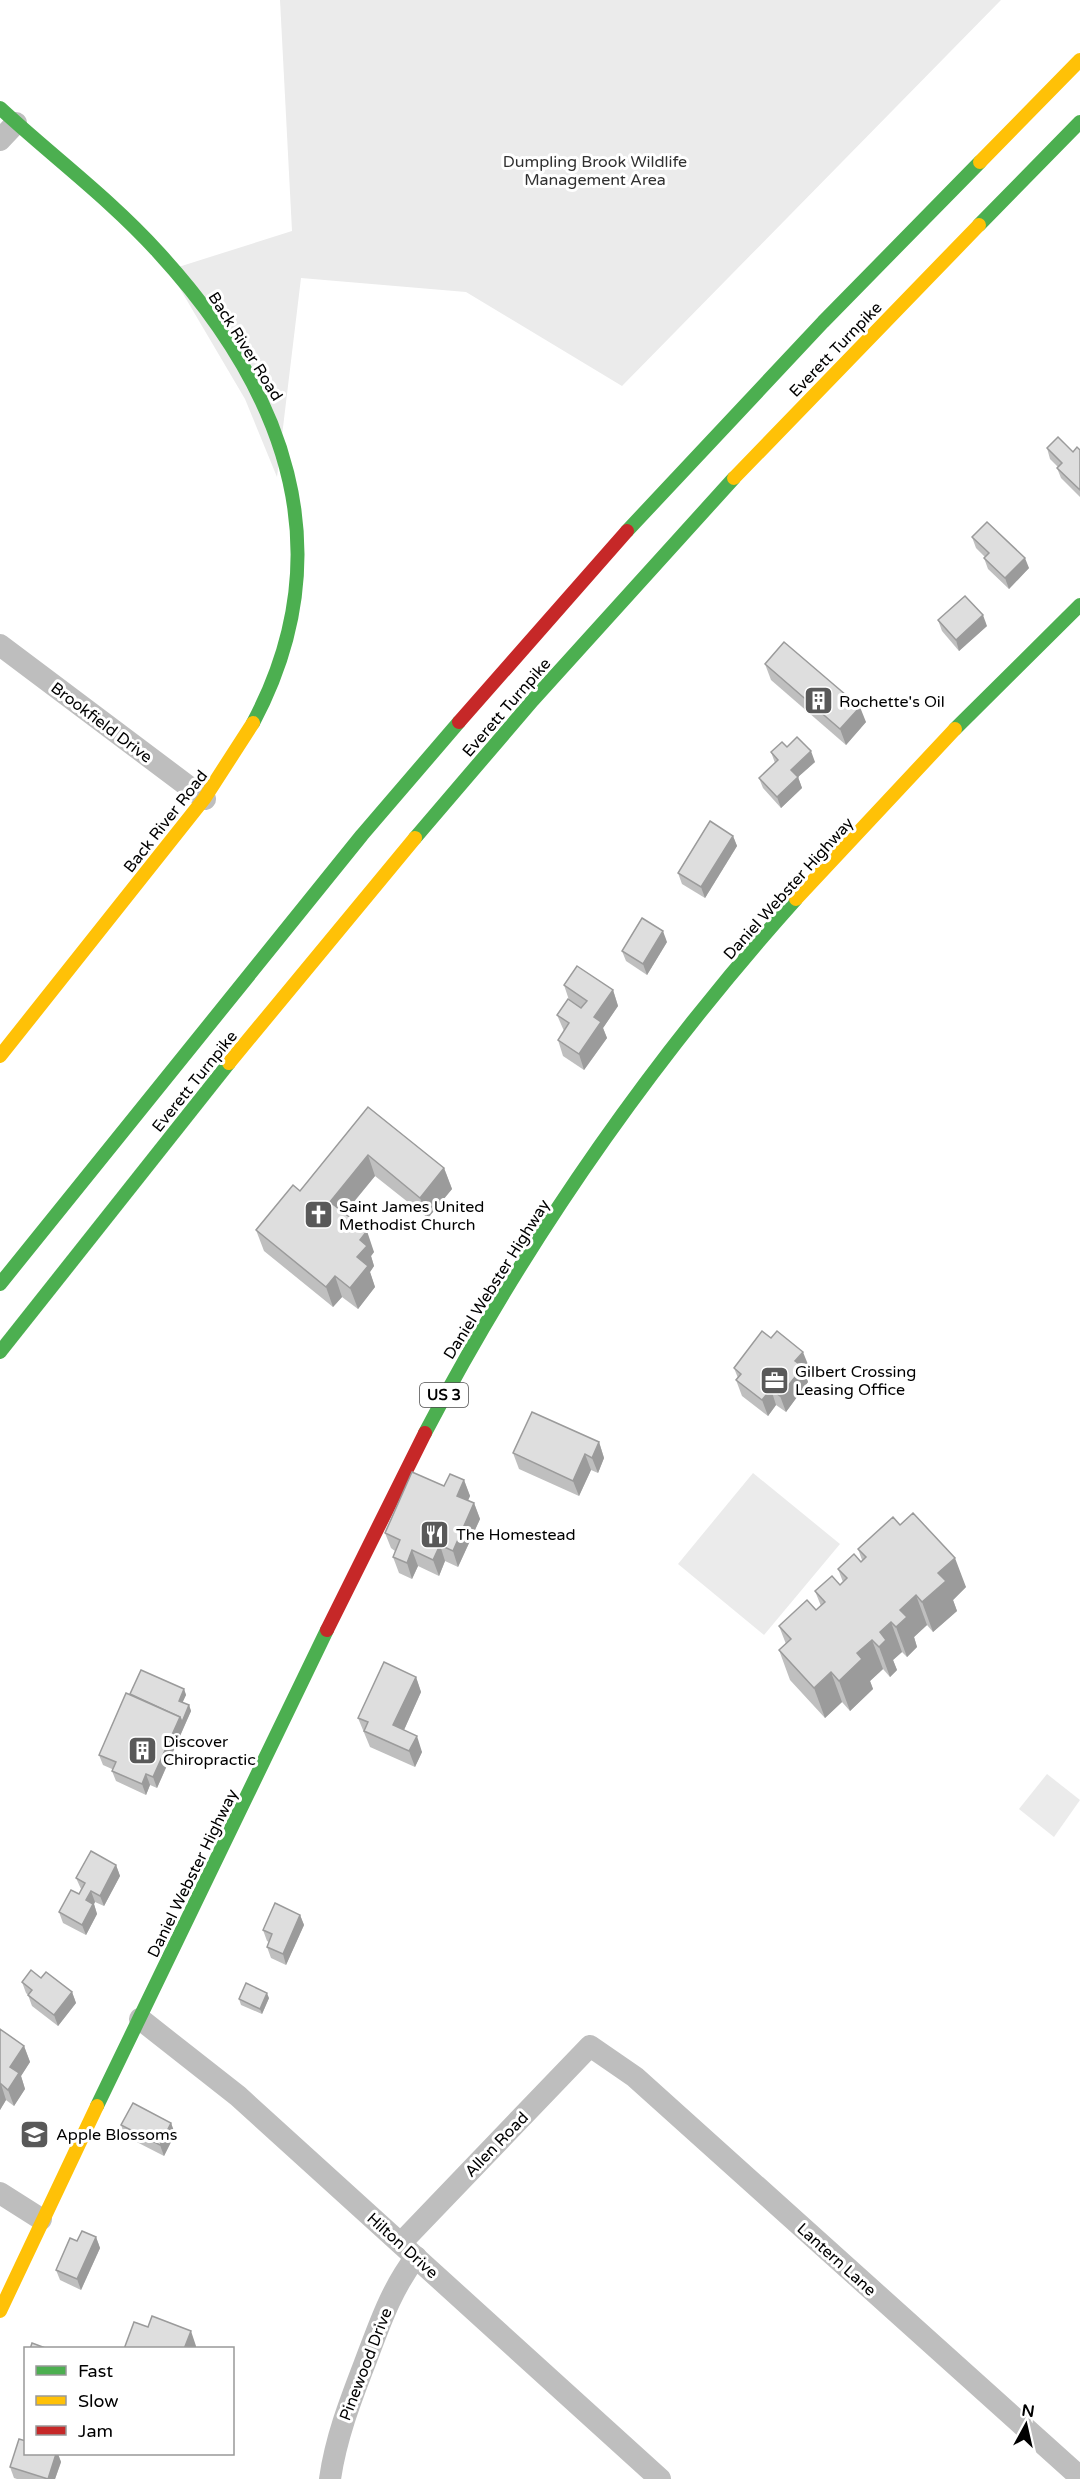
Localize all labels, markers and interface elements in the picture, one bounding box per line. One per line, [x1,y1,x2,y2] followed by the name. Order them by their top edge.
[503,152,687,190] park label: Dumpling Brook Wildlife Management Area
[204,288,287,405] street label: Back River Road
[785,298,886,402] street label: Everett Turnpike
[458,654,555,761] street label: Everett Turnpike
[47,678,156,767] street label: Brookfield Drive
[802,685,834,717] building icon: Rochette's Oil
[839,692,945,712] place label: Rochette's Oil
[119,766,212,877] street label: Back River Road
[719,813,858,964] street label: Daniel Webster Highway
[148,1027,242,1136] street label: Everett Turnpike
[439,1195,555,1363] street label: Daniel Webster Highway
[339,1197,484,1235] place label: Saint James United Methodist Church
[302,1199,334,1231] church icon: Saint James United Methodist Church
[795,1362,916,1400] place label: Gilbert Crossing Leasing Office
[758,1364,790,1396] office icon: Gilbert Crossing Leasing Office
[420,1383,468,1407] road number: US 3
[419,1518,451,1550] restaurant icon: The Homestead
[456,1525,576,1545] place label: The Homestead
[163,1732,256,1770] place label: Discover Chiropractic
[126,1734,158,1766] building icon: Discover Chiropractic
[143,1786,243,1961] street label: Daniel Webster Highway
[461,2108,533,2181] street label: Allen Road
[19,2118,51,2150] school or university icon: Apple Blossoms
[56,2125,177,2145] place label: Apple Blossoms
[363,2209,442,2283] street label: Hilton Drive
[793,2219,880,2301] street label: Lantern Lane
[335,2305,397,2423] street label: Pinewood Drive
[24,2347,234,2455] legend
[78,2360,113,2382] text: Fast
[78,2390,119,2412] text: Slow
[996,2395,1056,2455] north arrow
[1020,2400,1036,2422] text: N
[78,2420,113,2442] text: Jam

